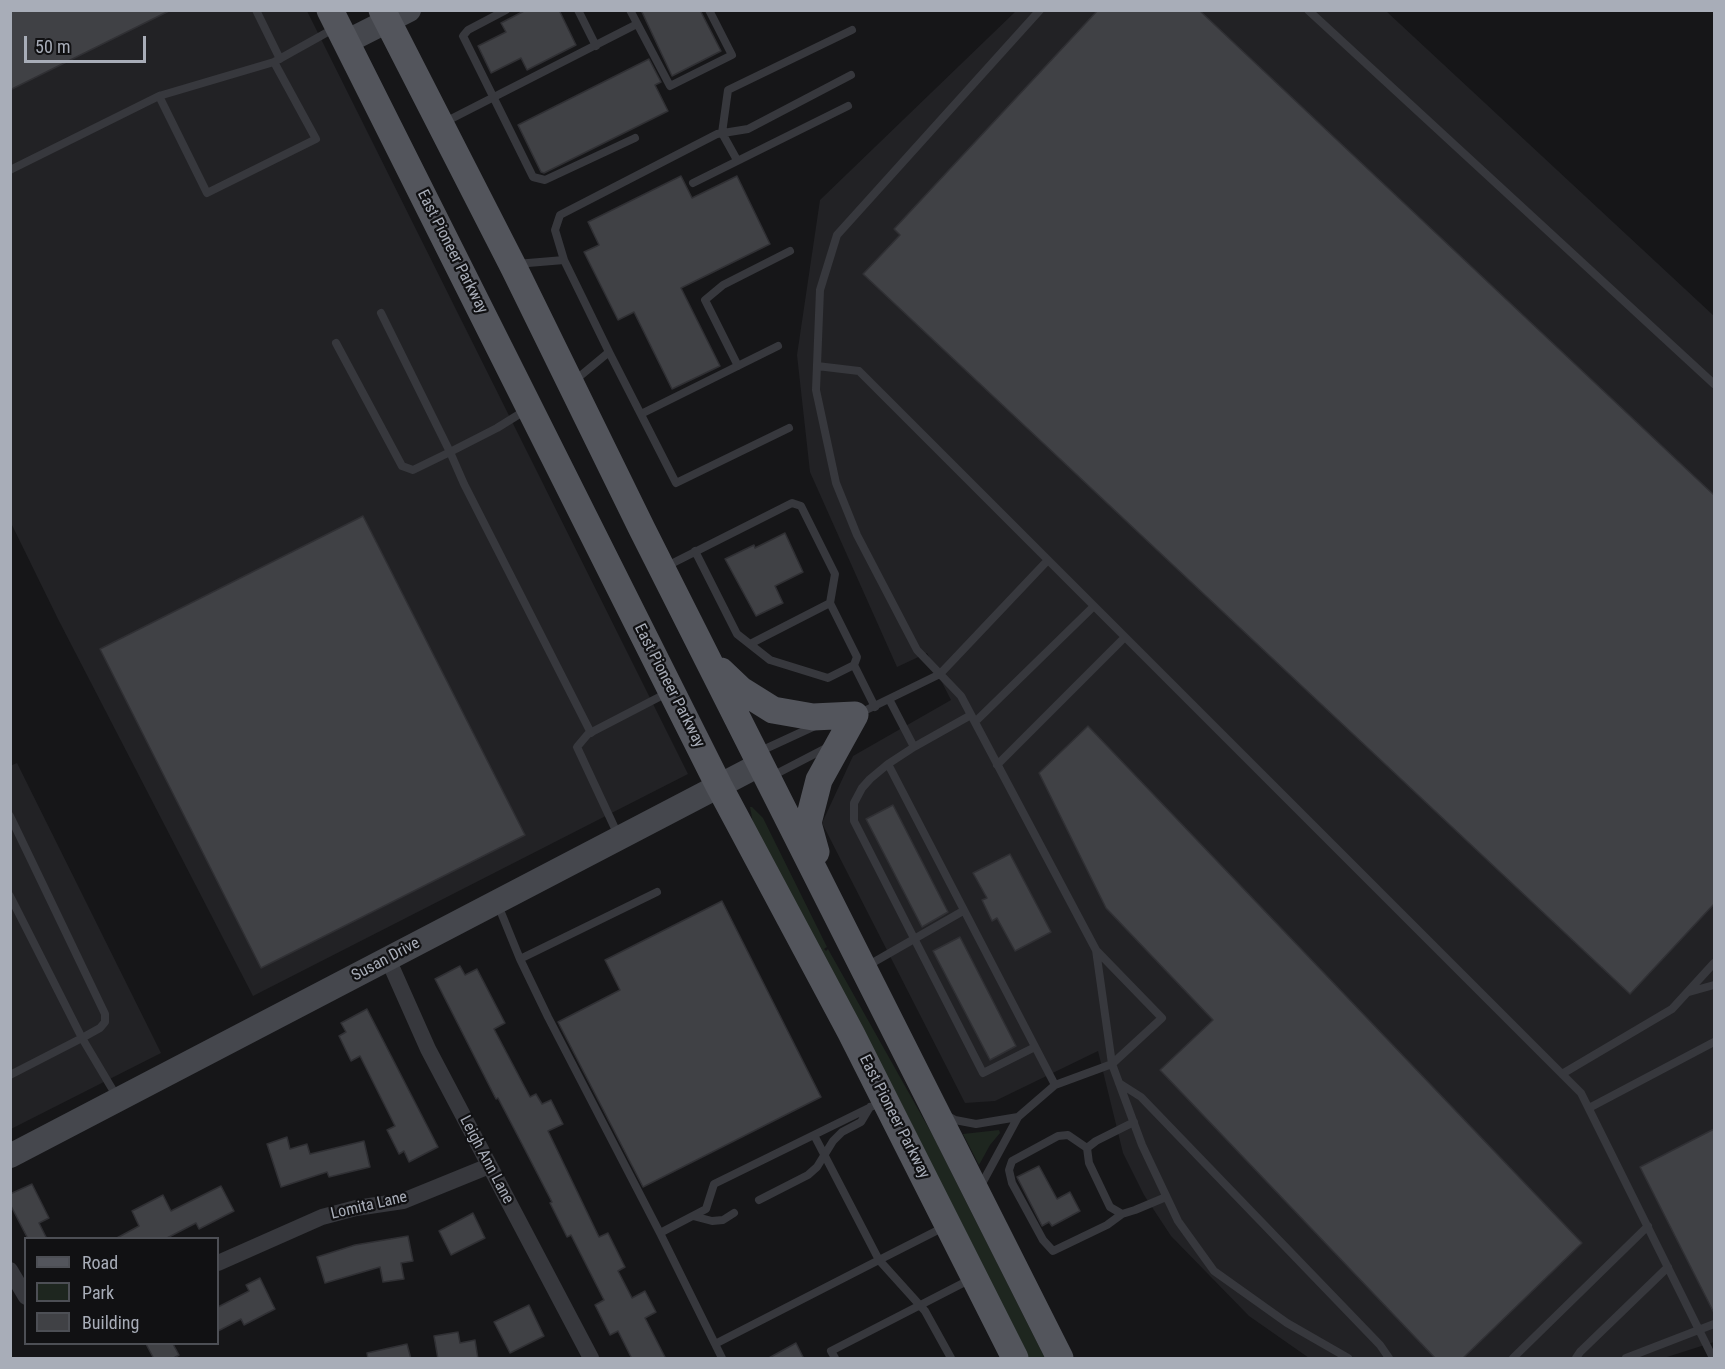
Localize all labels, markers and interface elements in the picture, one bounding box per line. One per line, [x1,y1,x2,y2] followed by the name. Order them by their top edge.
[27,24,148,62] scale bar
[35,36,70,57] text: 50 m
[413,187,491,317] street label: East Pioneer Parkway
[630,621,708,751] street label: East Pioneer Parkway
[349,934,423,986] street label: Susan Drive
[855,1052,933,1182] street label: East Pioneer Parkway
[455,1113,517,1207] street label: Leigh Ann Lane
[329,1188,409,1224] street label: Lomita Lane
[24,1237,219,1345] legend
[82,1252,118,1273] text: Road
[82,1282,114,1303] text: Park
[82,1312,139,1333] text: Building

